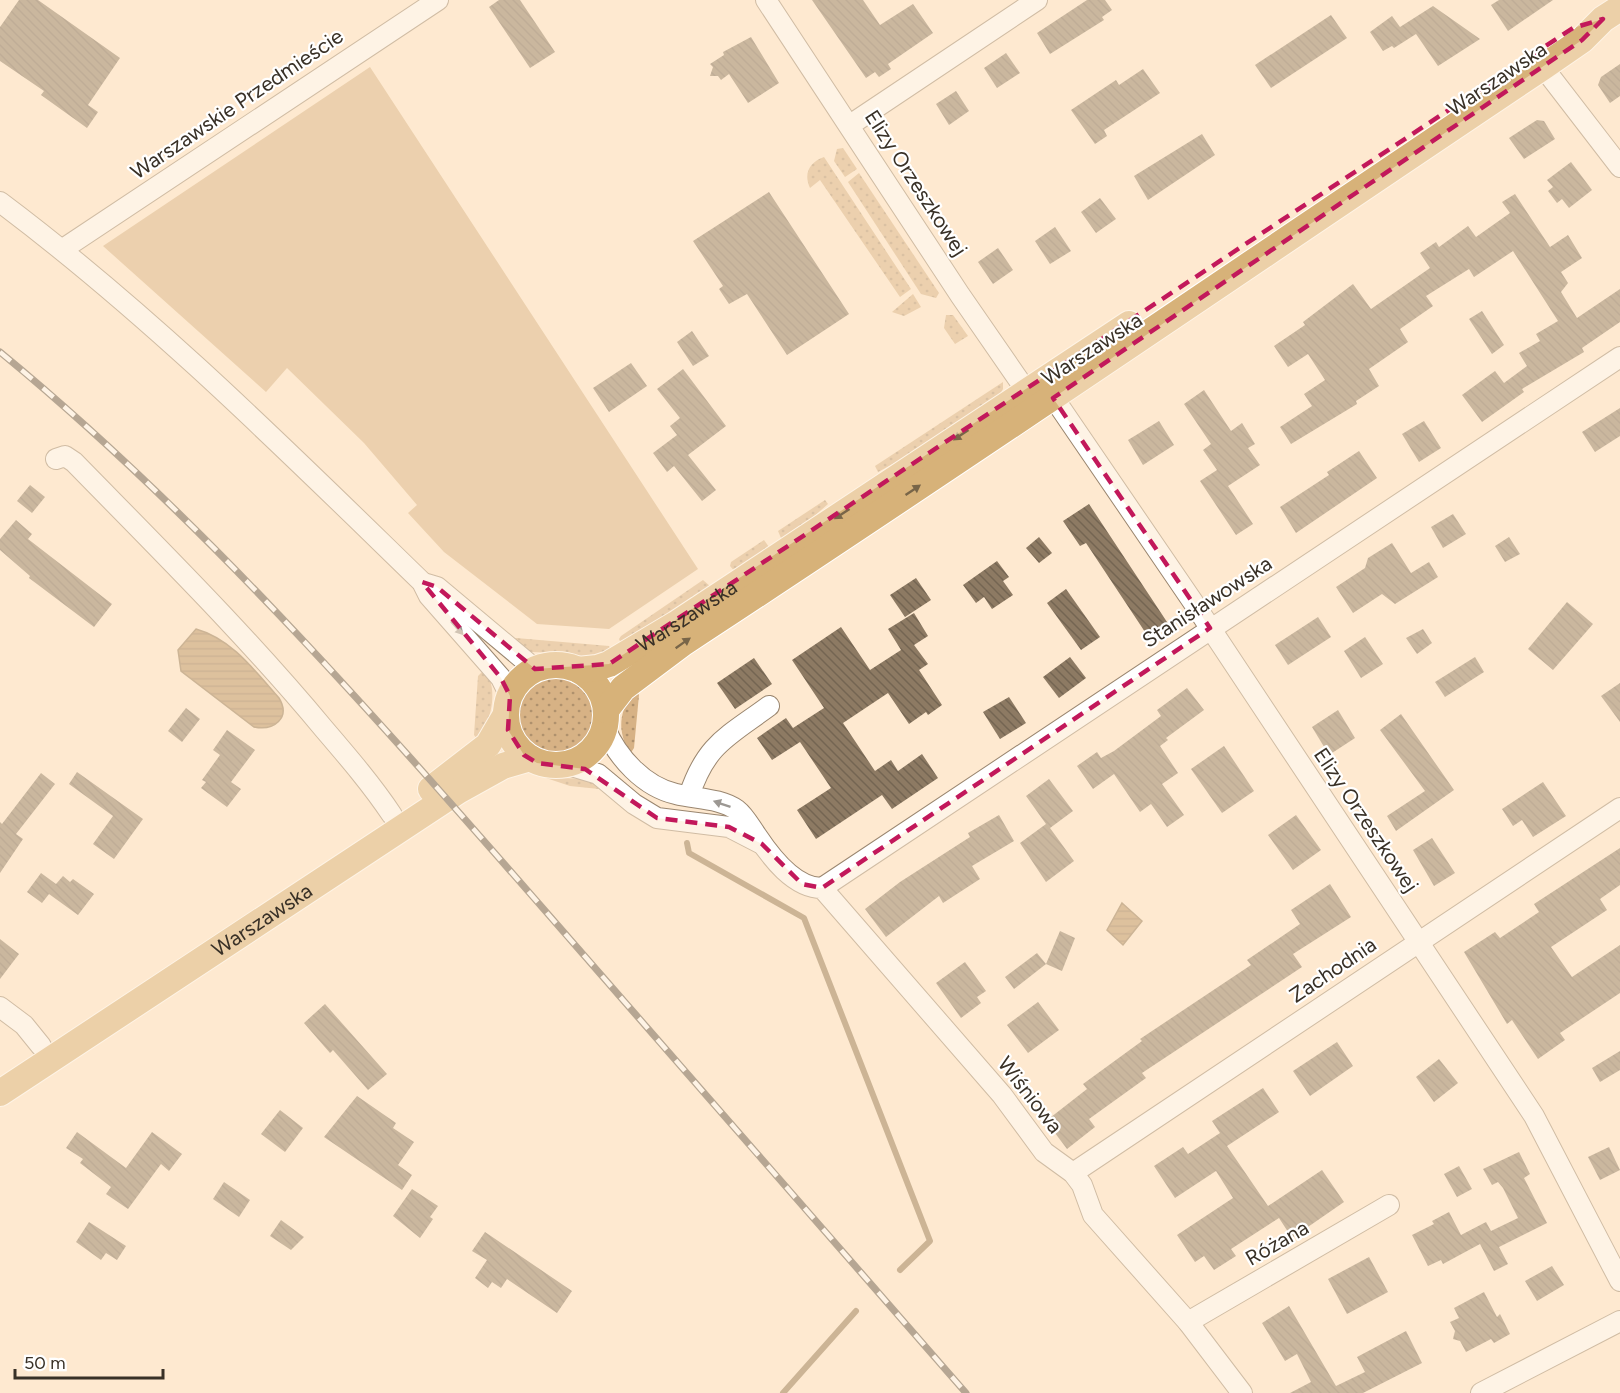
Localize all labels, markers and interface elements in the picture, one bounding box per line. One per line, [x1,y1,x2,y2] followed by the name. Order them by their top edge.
[126,23,348,184] street label: Warszawskie Przedmieście
[1442,36,1551,121] street label: Warszawska
[860,105,973,260] street label: Elizy Orzeszkowej
[1037,307,1147,390] street label: Warszawska
[953,430,970,441] one-way arrow
[905,485,921,496] one-way arrow
[834,508,850,519] one-way arrow
[1137,550,1276,653] street label: Stanisławowska
[631,574,741,657] street label: Warszawska
[450,620,463,635] one-way arrow
[674,637,690,649] one-way arrow
[1309,743,1424,897] street label: Elizy Orzeszkowej
[713,799,731,808] one-way arrow
[207,878,317,962] street label: Warszawska
[1285,932,1381,1008] street label: Zachodnia
[993,1051,1068,1138] street label: Wiśniowa
[1241,1215,1313,1271] street label: Różana
[15,1342,164,1380] scale bar
[24,1352,66,1374] text: 50 m

